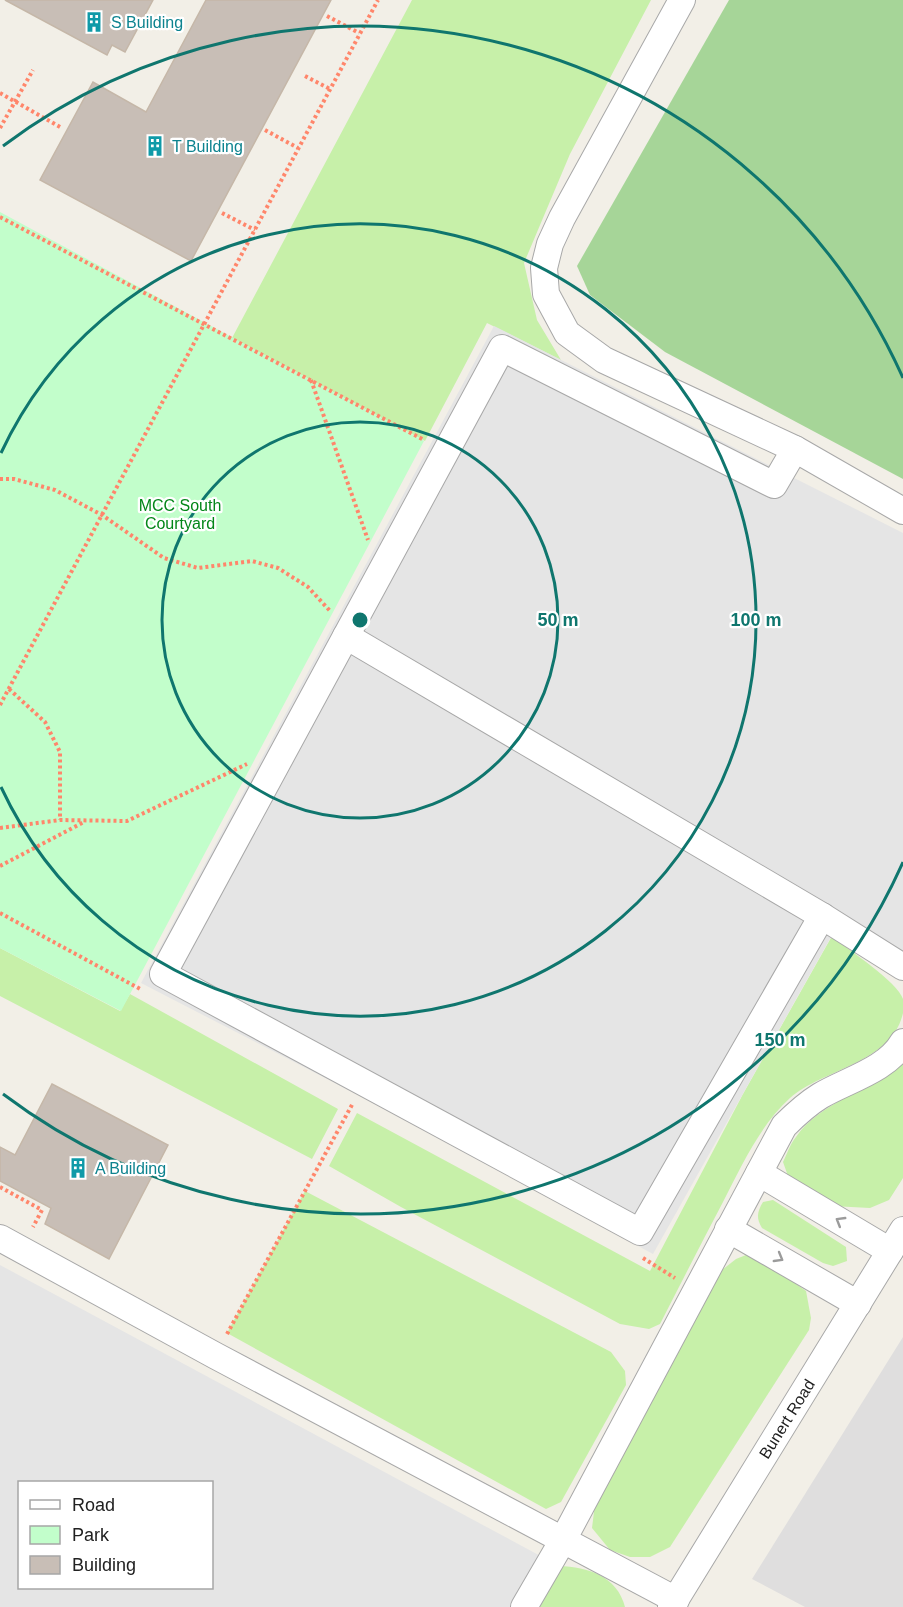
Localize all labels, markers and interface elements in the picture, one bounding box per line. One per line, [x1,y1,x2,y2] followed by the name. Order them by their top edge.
[82,10,106,34] building icon: S Building
[111,14,183,31] place label: S Building
[143,134,167,158] building icon: T Building
[172,138,243,155] place label: T Building
[139,497,221,532] park label: MCC South Courtyard
[350,610,370,630] centre of rings
[537,610,579,630] text: 50 m
[730,610,782,630] text: 100 m
[754,1030,806,1050] text: 150 m
[66,1156,90,1180] building icon: A Building
[95,1160,166,1177] place label: A Building
[836,1217,846,1229] one-way arrow
[773,1251,783,1262] one-way arrow
[756,1376,818,1462] street label: Bunert Road
[18,1481,213,1589] legend
[72,1495,115,1515] text: Road
[72,1525,110,1545] text: Park
[72,1555,136,1575] text: Building

